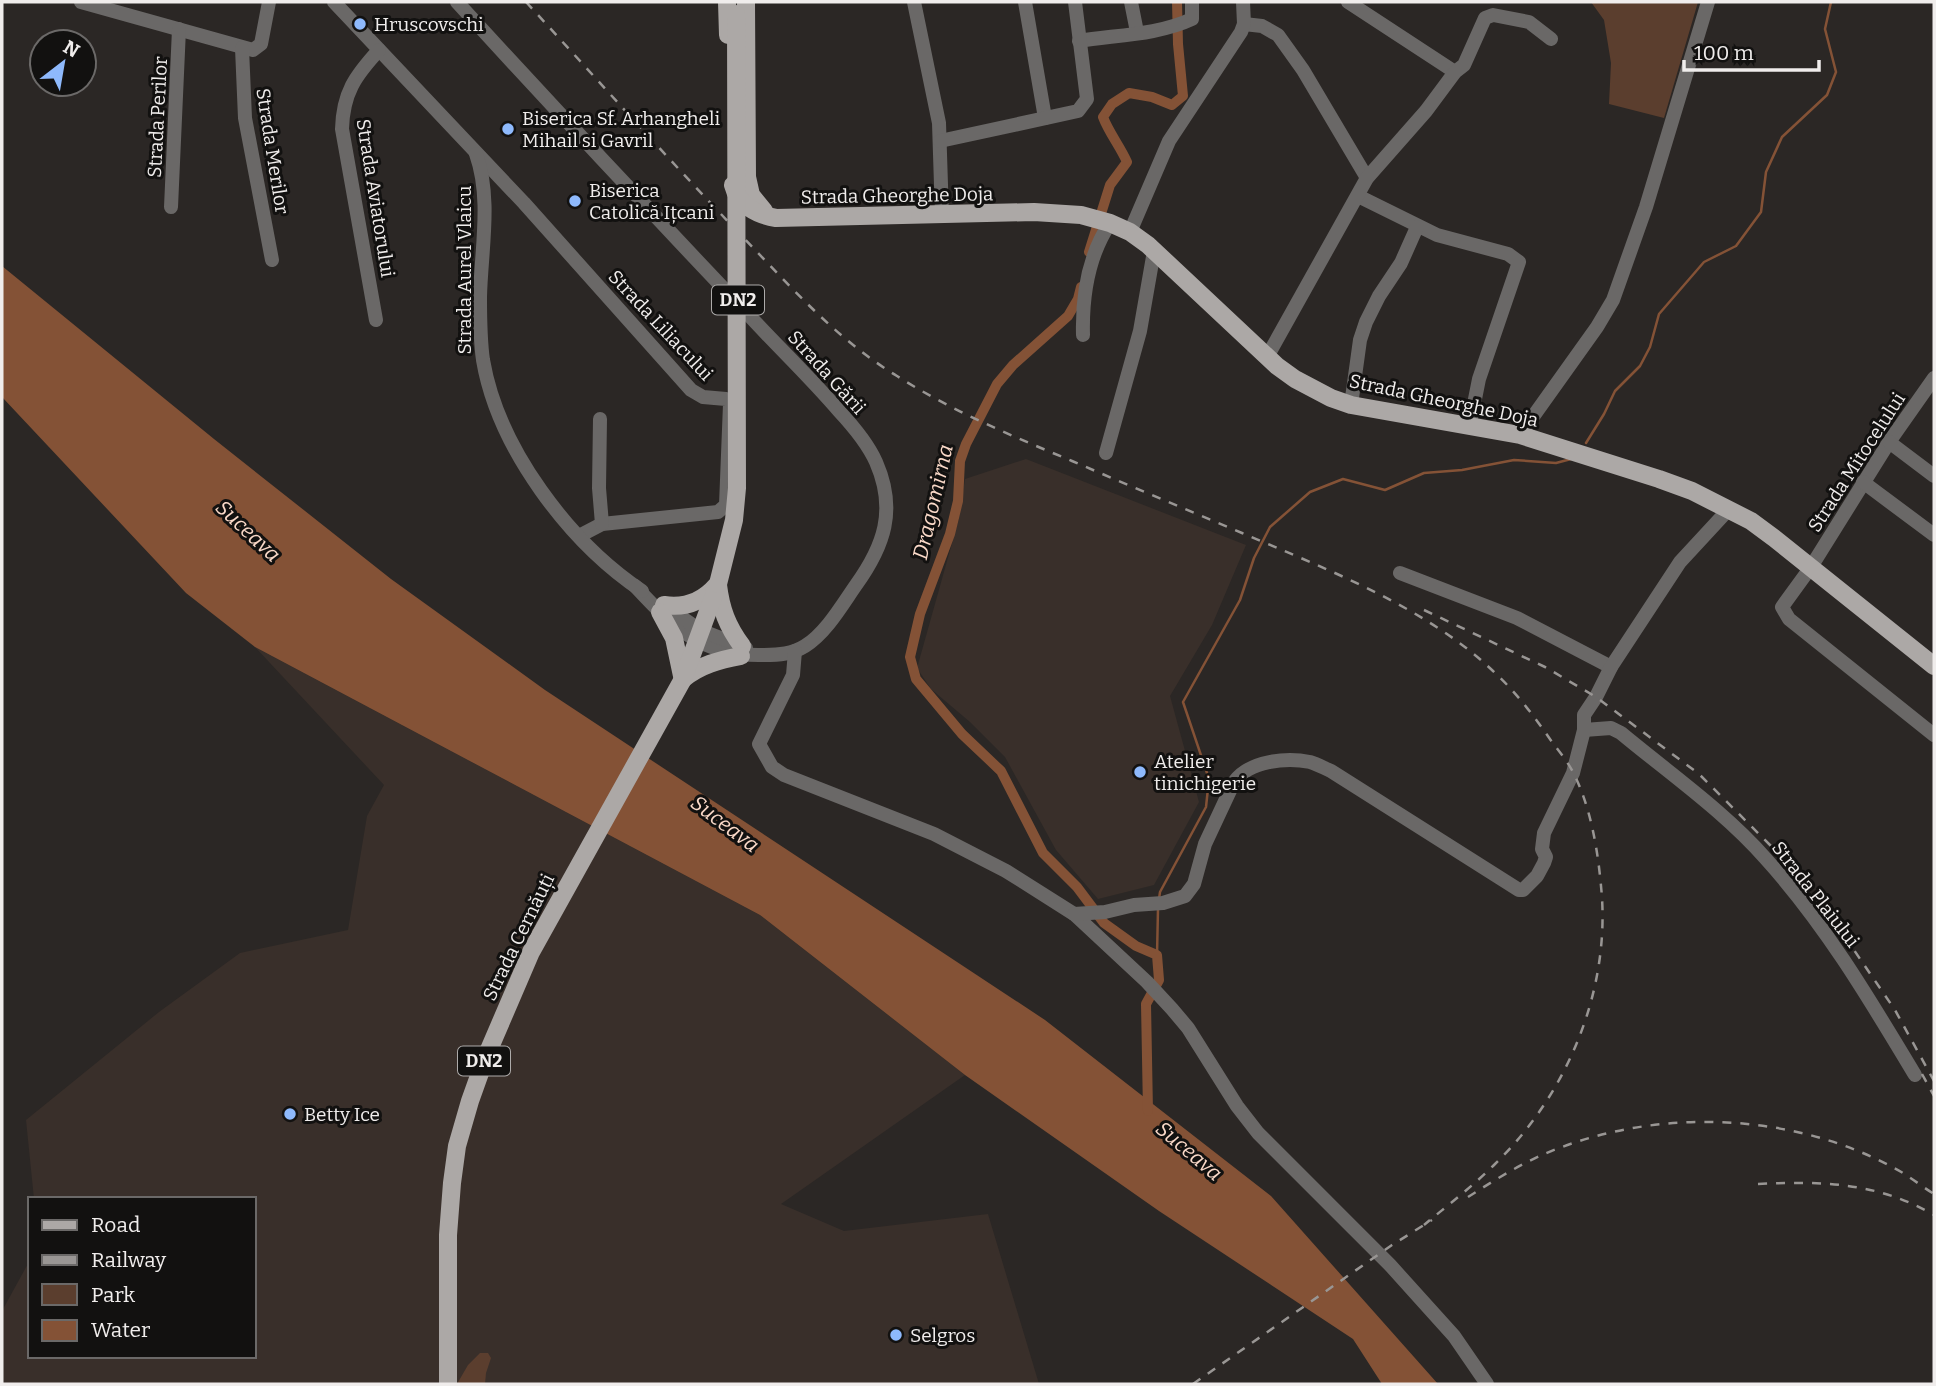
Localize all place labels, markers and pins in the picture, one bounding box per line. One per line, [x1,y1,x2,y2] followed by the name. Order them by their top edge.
[374,13,484,36] place label: Hruscovschi
[352,16,368,32] marker: Hruscovschi
[522,107,720,152] place label: Biserica Sf. Arhangheli Mihail si Gavril
[500,121,516,137] marker: Biserica Sf. Arhangheli Mihail si Gavril
[589,179,715,224] place label: Biserica Catolică Ițcani
[567,193,583,209] marker: Biserica Catolică Ițcani
[1154,750,1256,795] place label: Atelier tinichigerie
[1132,764,1148,780] marker: Atelier tinichigerie
[304,1103,380,1126] place label: Betty Ice
[282,1106,298,1122] marker: Betty Ice
[910,1324,975,1347] place label: Selgros
[888,1327,904,1343] marker: Selgros

